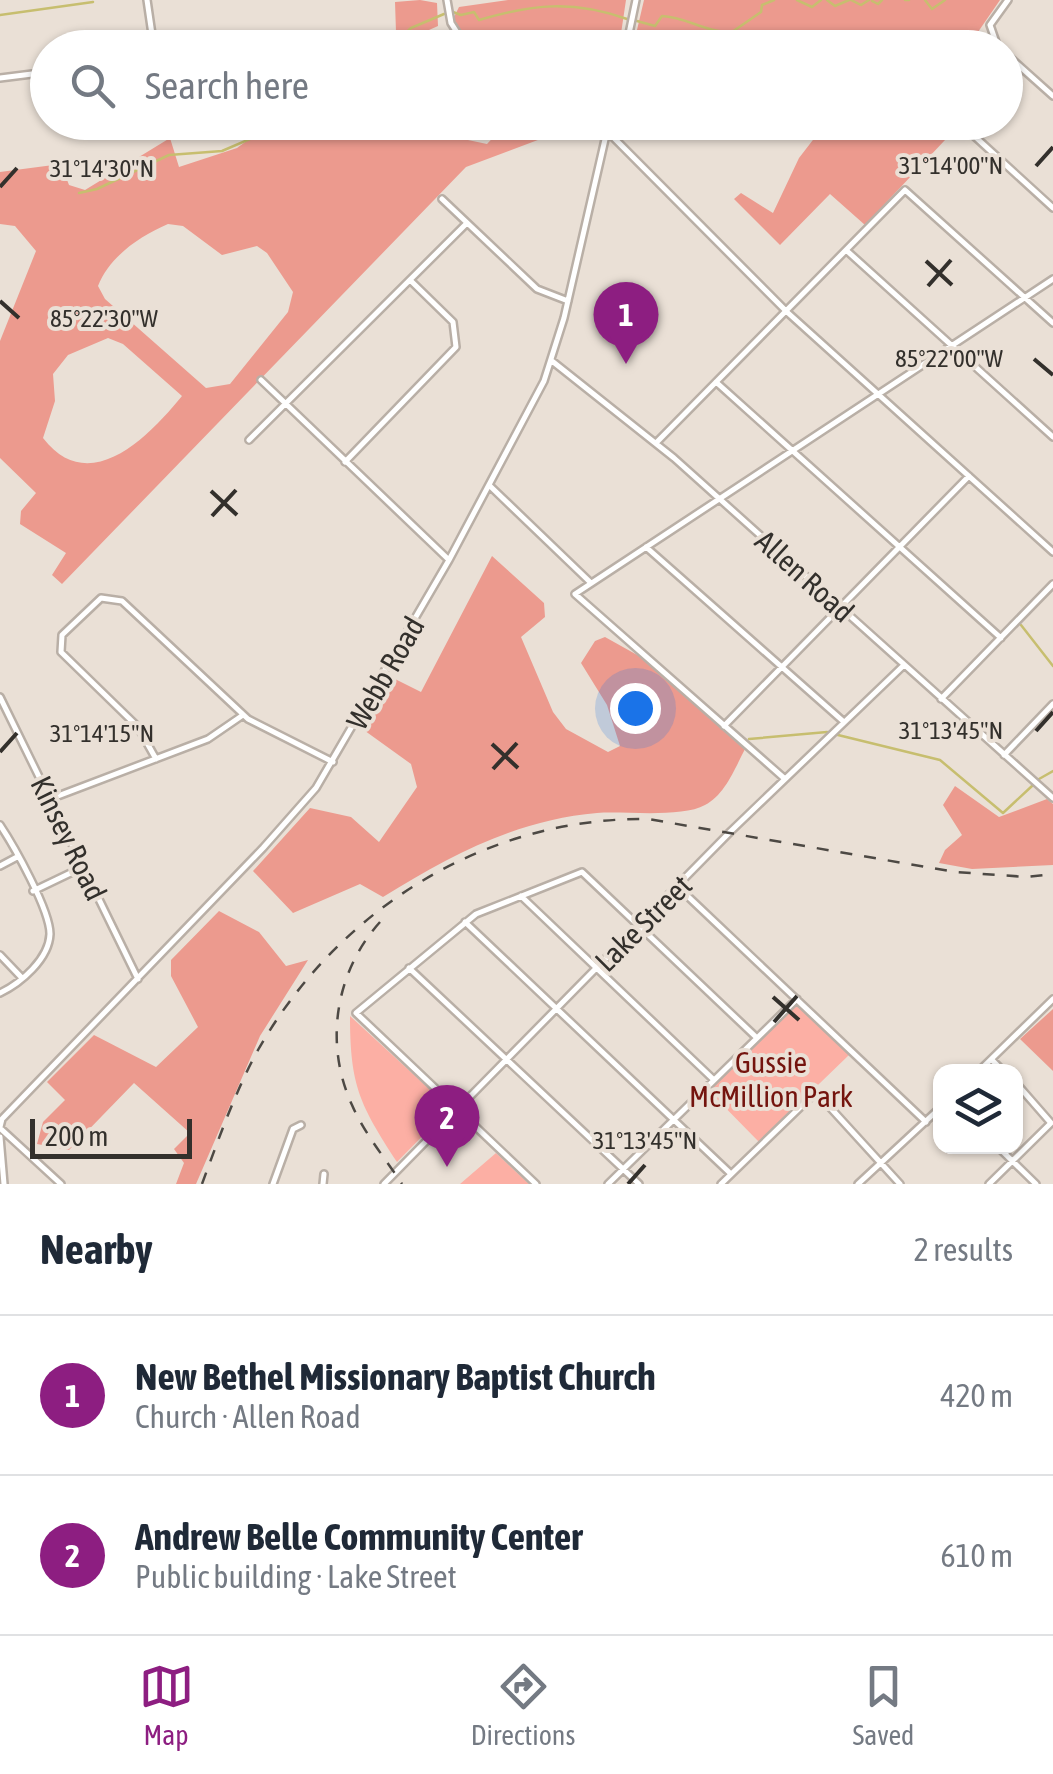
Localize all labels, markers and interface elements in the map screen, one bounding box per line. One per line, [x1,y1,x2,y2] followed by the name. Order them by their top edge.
[30,30,1023,140] search box
[65,58,120,113] icon: search
[145,64,309,107] text: Search here
[899,151,1003,179] text: 31°14'00"N
[50,154,154,182] text: 31°14'30"N
[594,282,658,364] pin: 1
[50,304,159,332] text: 85°22'30"W
[895,344,1004,372] text: 85°22'00"W
[749,523,861,629] street label: Allen Road
[339,611,431,735] street label: Webb Road
[610,683,661,734] your location
[899,716,1003,744] text: 31°13'45"N
[50,719,154,747] text: 31°14'15"N
[24,770,114,906] street label: Kinsey Road
[588,868,698,978] street label: Lake Street
[689,1045,853,1113] park label: Gussie McMillion Park
[933,1064,1023,1154] map controls
[933,1064,1023,1154] button: layers
[414,1084,480,1167] pin: 2
[30,1114,192,1158] scale bar
[45,1120,108,1152] text: 200 m
[593,1126,697,1154] text: 31°13'45"N
[40,1225,153,1273] text: Nearby
[914,1231,1013,1268] text: 2 results
[135,1355,656,1398] text: New Bethel Missionary Baptist Church
[65,1377,80,1414] text: 1
[940,1377,1013,1414] text: 420 m
[135,1398,361,1435] text: Church · Allen Road
[135,1515,582,1558] text: Andrew Belle Community Center
[65,1537,80,1574] text: 2
[940,1537,1013,1574] text: 610 m
[135,1558,457,1595] text: Public building · Lake Street
[139,1659,194,1751] tab: Map
[471,1659,575,1751] tab: Directions
[853,1659,914,1751] tab: Saved

